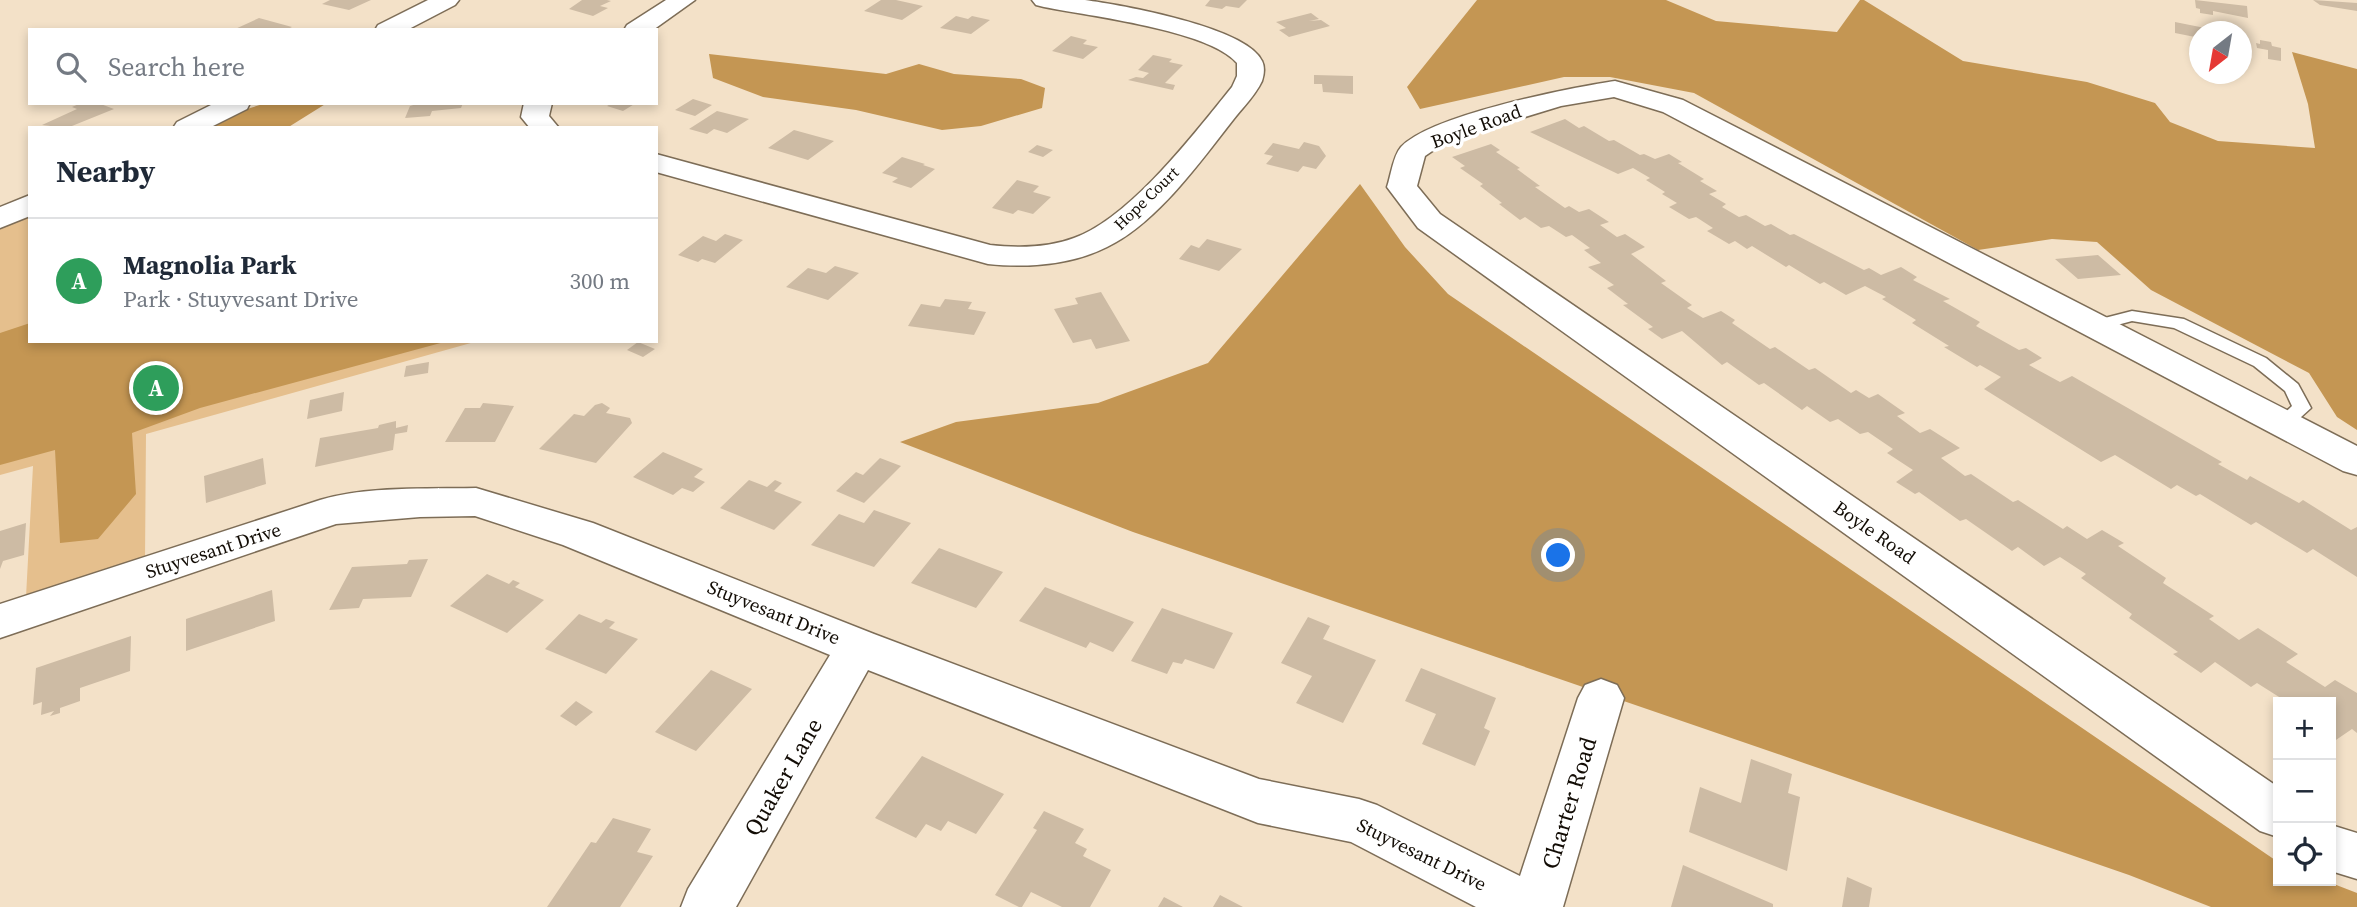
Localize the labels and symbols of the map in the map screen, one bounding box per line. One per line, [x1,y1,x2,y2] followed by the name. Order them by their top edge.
[2189,21,2252,84] north arrow
[1427,98,1525,154] street label: Boyle Road
[1109,161,1184,235] street label: Hope Court
[133,362,179,414] pin: A
[1829,494,1921,570] street label: Boyle Road
[142,516,284,584] street label: Stuyvesant Drive
[1541,538,1575,572] your location
[704,574,844,650] street label: Stuyvesant Drive
[736,712,830,842] street label: Quaker Lane
[1534,733,1604,873] street label: Charter Road
[1353,811,1491,897] street label: Stuyvesant Drive

